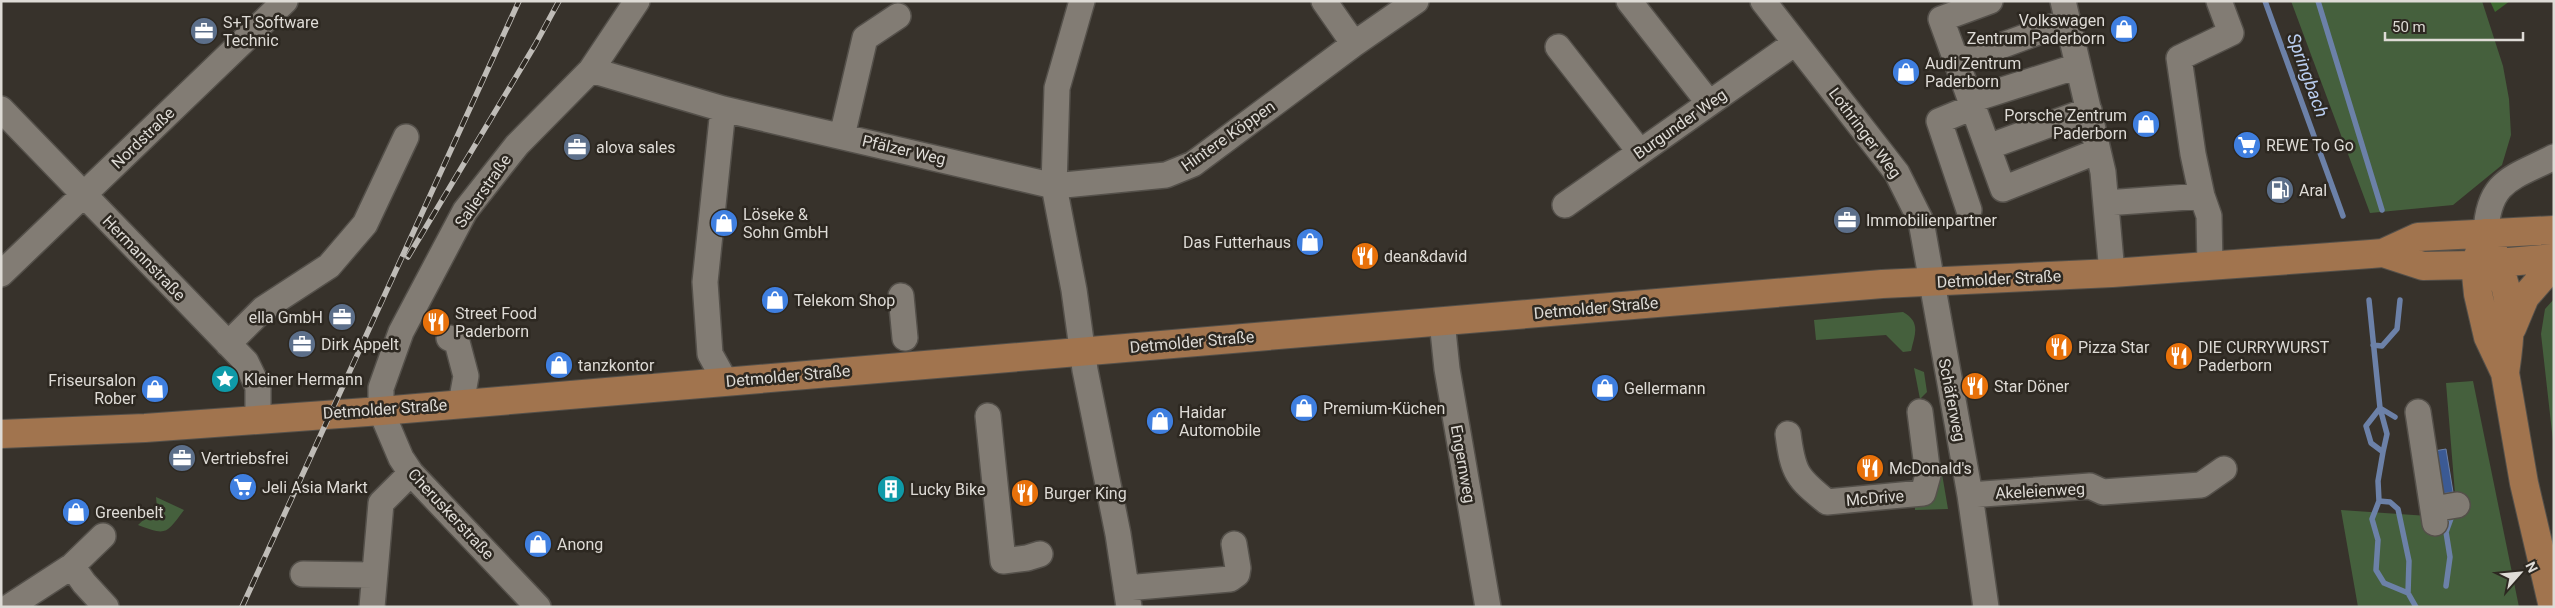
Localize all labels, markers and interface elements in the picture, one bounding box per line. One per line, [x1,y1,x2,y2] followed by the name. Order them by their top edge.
[2385,10,2522,42] scale bar
[1967,11,2105,48] place label: Volkswagen Zentrum Paderborn
[223,13,319,50] place label: S+T Software Technic
[2109,14,2139,44] shop icon: Volkswagen Zentrum Paderborn
[189,16,219,46] office icon: S+T Software Technic
[2392,18,2426,36] text: 50 m
[2283,30,2333,120] water label: Springbach
[1925,54,2021,91] place label: Audi Zentrum Paderborn
[1891,57,1921,87] shop icon: Audi Zentrum Paderborn
[1825,84,1905,182] street label: Lothringer Weg
[1630,85,1730,163] street label: Burgunder Weg
[1178,97,1278,175] street label: Hintere Köppen
[108,103,178,173] street label: Nordstraße
[2004,106,2127,143] place label: Porsche Zentrum Paderborn
[2131,109,2161,139] shop icon: Porsche Zentrum Paderborn
[2232,130,2262,160] supermarket icon: REWE To Go
[860,131,948,169] street label: Pfälzer Weg
[562,132,592,162] office icon: alova sales
[2266,136,2354,155] place label: REWE To Go
[596,138,676,157] place label: alova sales
[451,151,515,231] street label: Salierstraße
[2265,175,2295,205] fuel station icon: Aral
[2299,181,2327,200] place label: Aral
[743,205,829,242] place label: Löseke & Sohn GmbH
[1832,205,1862,235] office icon: Immobilienpartner
[709,208,739,238] shop icon: Löseke & Sohn GmbH
[99,211,189,305] street label: Hermannstraße
[1866,211,1998,230] place label: Immobilienpartner
[1295,227,1325,257] shop icon: Das Futterhaus
[1183,233,1291,252] place label: Das Futterhaus
[1350,241,1380,271] restaurant icon: dean&david
[1384,247,1467,266] place label: dean&david
[1936,266,2062,292] street label: Detmolder Straße
[760,285,790,315] shop icon: Telekom Shop
[794,291,895,310] place label: Telekom Shop
[1533,293,1659,323] street label: Detmolder Straße
[327,302,357,332] office icon: ella GmbH
[455,304,537,341] place label: Street Food Paderborn
[421,307,451,337] restaurant icon: Street Food Paderborn
[249,308,323,327] place label: ella GmbH
[1129,327,1255,357] street label: Detmolder Straße
[287,329,317,359] office icon: Dirk Appelt
[2044,332,2074,362] restaurant icon: Pizza Star
[321,335,399,354] place label: Dirk Appelt
[2078,338,2150,357] place label: Pizza Star
[2198,338,2330,375] place label: DIE CURRYWURST Paderborn
[2164,341,2194,371] restaurant icon: DIE CURRYWURST Paderborn
[544,350,574,380] shop icon: tanzkontor
[578,356,655,375] place label: tanzkontor
[1935,357,1969,443] street label: Schäferweg
[725,361,851,391] street label: Detmolder Straße
[210,364,240,394] place icon: Kleiner Hermann
[244,370,363,389] place label: Kleiner Hermann
[48,371,137,408] place label: Friseursalon Rober
[1960,371,1990,401] restaurant icon: Star Döner
[1590,373,1620,403] shop icon: Gellermann
[140,374,170,404] shop icon: Friseursalon Rober
[1994,377,2070,396] place label: Star Döner
[1624,379,1705,398] place label: Gellermann
[1289,393,1319,423] shop icon: Premium-Küchen
[322,395,448,423] street label: Detmolder Straße
[1323,399,1445,418] place label: Premium-Küchen
[1179,403,1261,440] place label: Haidar Automobile
[1145,406,1175,436] shop icon: Haidar Automobile
[1447,423,1479,505] street label: Engernweg
[167,443,197,473] office icon: Vertriebsfrei
[201,449,289,468] place label: Vertriebsfrei
[1855,453,1885,483] restaurant icon: McDonald's
[1889,459,1972,478] place label: McDonald's
[404,465,498,563] street label: Cheruskerstraße
[228,472,258,502] supermarket icon: Jeli Asia Markt
[876,474,906,504] building icon: Lucky Bike
[262,478,368,497] place label: Jeli Asia Markt
[1010,478,1040,508] restaurant icon: Burger King
[1995,479,2085,503] street label: Akeleienweg
[910,480,985,499] place label: Lucky Bike
[1044,484,1127,503] place label: Burger King
[1845,486,1905,510] street label: McDrive
[61,497,91,527] shop icon: Greenbelt
[95,503,164,522] place label: Greenbelt
[523,529,553,559] shop icon: Anong
[557,535,603,554] place label: Anong
[2495,548,2545,598] north arrow
[2522,559,2541,575] text: N

